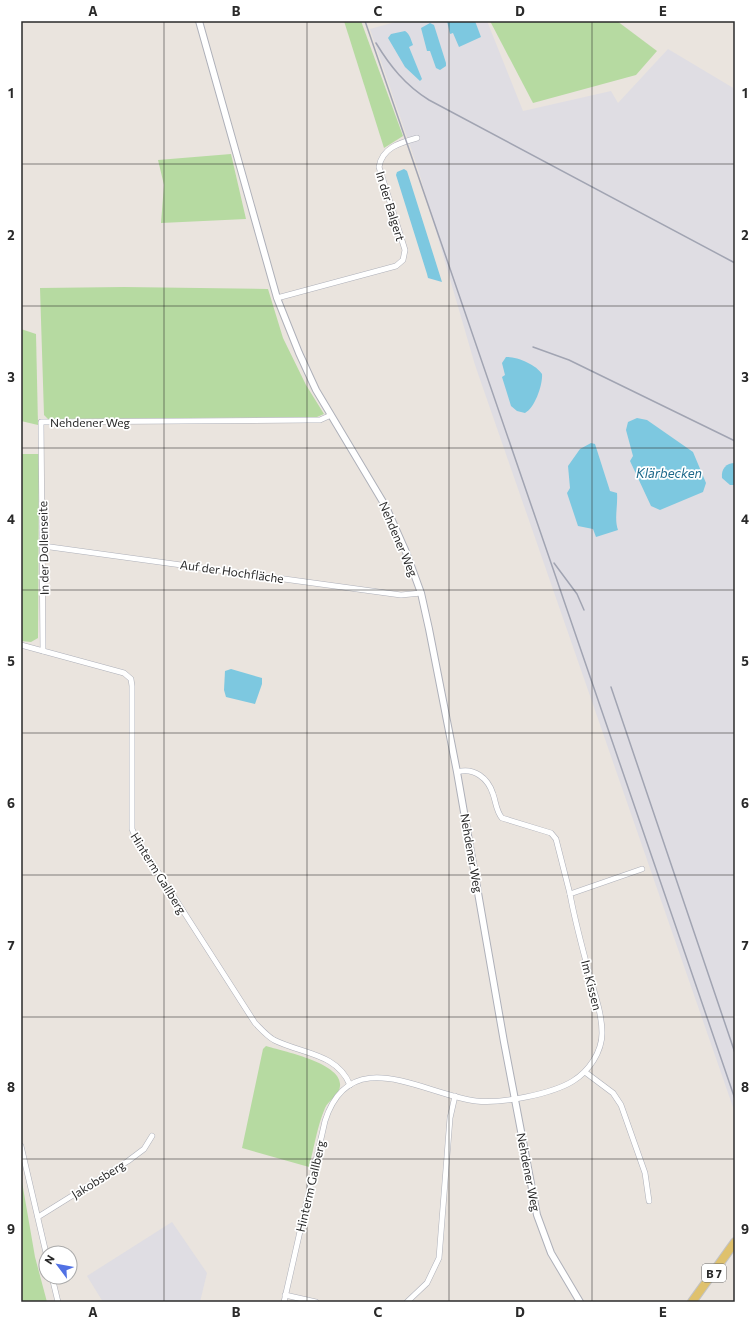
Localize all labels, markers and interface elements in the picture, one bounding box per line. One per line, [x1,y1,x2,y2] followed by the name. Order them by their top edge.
[88,3,98,19] text: A
[232,3,241,19] text: B
[374,3,383,19] text: C
[515,3,525,19] text: D
[659,3,667,19] text: E
[8,85,14,101] text: 1
[742,85,748,101] text: 1
[374,169,408,243] street label: In der Balgert
[7,227,15,243] text: 2
[741,227,749,243] text: 2
[7,369,15,385] text: 3
[741,369,749,385] text: 3
[50,415,131,429] street label: Nehdener Weg
[636,465,702,481] water label: Klärbecken
[377,499,421,579] street label: Nehdener Weg
[35,501,51,595] street label: In der Dollenseite
[7,511,15,527] text: 4
[741,511,749,527] text: 4
[179,557,285,585] street label: Auf der Hochfläche
[7,653,15,669] text: 5
[741,653,749,669] text: 5
[7,795,15,811] text: 6
[741,795,749,811] text: 6
[458,812,486,894] street label: Nehdener Weg
[128,830,190,917] street label: Hinterm Gallberg
[7,937,15,953] text: 7
[741,937,749,953] text: 7
[579,958,605,1012] street label: Im Kissen
[7,1079,15,1095] text: 8
[741,1079,749,1095] text: 8
[514,1131,544,1213] street label: Nehdener Weg
[293,1138,327,1233] street label: Hinterm Gallberg
[69,1157,128,1202] street label: Jakobsberg
[7,1221,15,1237] text: 9
[741,1221,749,1237] text: 9
[38,1245,78,1285] north arrow
[41,1252,57,1266] text: N
[702,1264,726,1282] road number: B 7
[88,1304,98,1320] text: A
[232,1304,241,1320] text: B
[374,1304,383,1320] text: C
[515,1304,525,1320] text: D
[659,1304,667,1320] text: E

